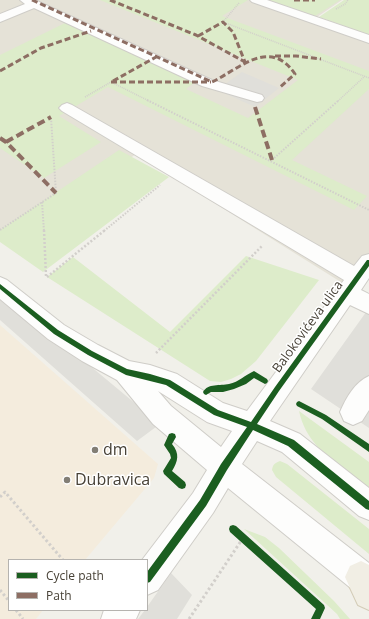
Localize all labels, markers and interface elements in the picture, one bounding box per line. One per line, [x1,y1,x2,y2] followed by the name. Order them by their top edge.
[269,278,347,376] street label: Balokovićeva ulica
[103,440,128,460] place label: dm
[90,445,100,455] marker: dm
[75,470,150,490] place label: Dubravica
[62,475,72,485] marker: Dubravica
[8,559,148,611] legend
[46,567,104,584] text: Cycle path
[46,587,72,604] text: Path

